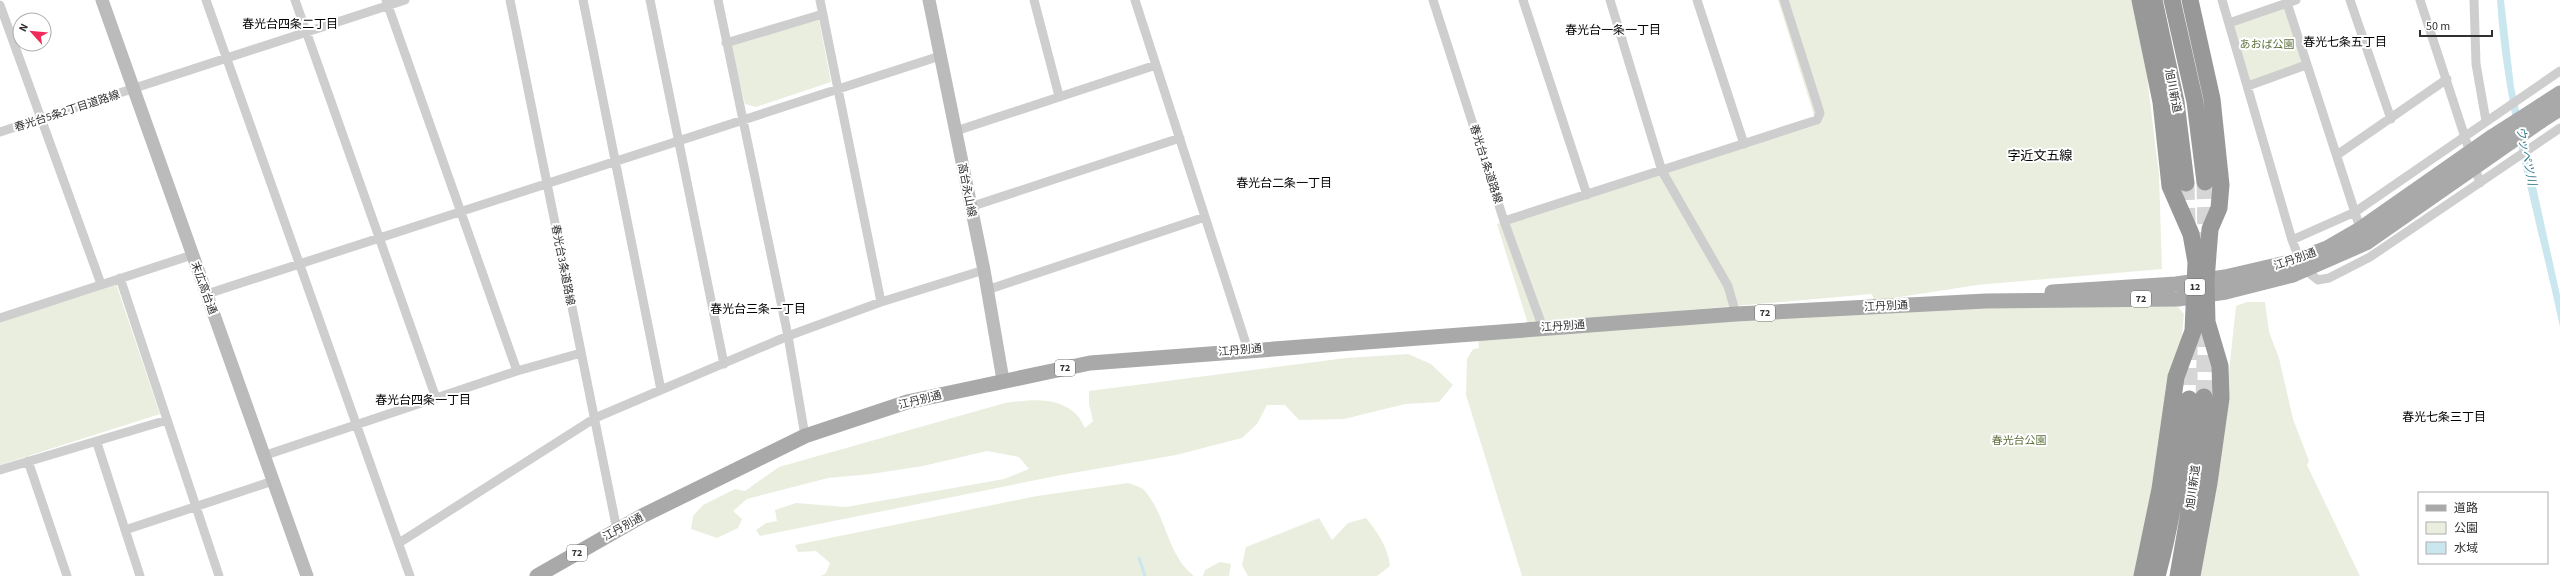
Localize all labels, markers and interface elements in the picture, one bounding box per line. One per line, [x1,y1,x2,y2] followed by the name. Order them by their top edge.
[12,12,52,52] north arrow
[2420,12,2492,38] scale bar
[242,16,338,33] district label: 春光台四条二丁目
[2426,18,2450,35] text: 50 m
[15,21,32,34] text: N
[1565,22,1661,39] district label: 春光台一条一丁目
[2303,34,2387,51] district label: 春光七条五丁目
[2240,37,2295,52] park label: あおば公園
[2161,68,2185,114] street label: 旭川新道
[12,87,122,135] street label: 春光台5条2丁目道路線
[1466,122,1506,206] street label: 春光台1条道路線
[2511,125,2541,189] water label: ウッペツ川
[2007,147,2073,165] district label: 字近文五線
[954,162,980,218] street label: 高台永山線
[1236,175,1332,192] district label: 春光台二条一丁目
[548,223,578,307] street label: 春光台3条道路線
[2272,245,2318,273] street label: 江丹別通
[188,260,220,316] street label: 末広高台通
[2185,279,2205,295] road number: 12
[2131,291,2151,307] road number: 72
[1864,297,1908,315] street label: 江丹別通
[710,301,806,318] district label: 春光台三条一丁目
[1755,305,1775,321] road number: 72
[1541,317,1585,335] street label: 江丹別通
[1217,341,1263,359] street label: 江丹別通
[1055,360,1075,376] road number: 72
[897,387,943,413] street label: 江丹別通
[375,392,471,409] district label: 春光台四条一丁目
[2402,409,2486,426] district label: 春光七条三丁目
[1992,433,2047,448] park label: 春光台公園
[2183,464,2203,510] street label: 旭川新道
[2418,492,2548,564] legend
[2454,500,2478,517] text: 道路
[600,510,646,544] street label: 江丹別通
[2454,520,2478,537] text: 公園
[2454,540,2478,557] text: 水域
[567,545,587,561] road number: 72

